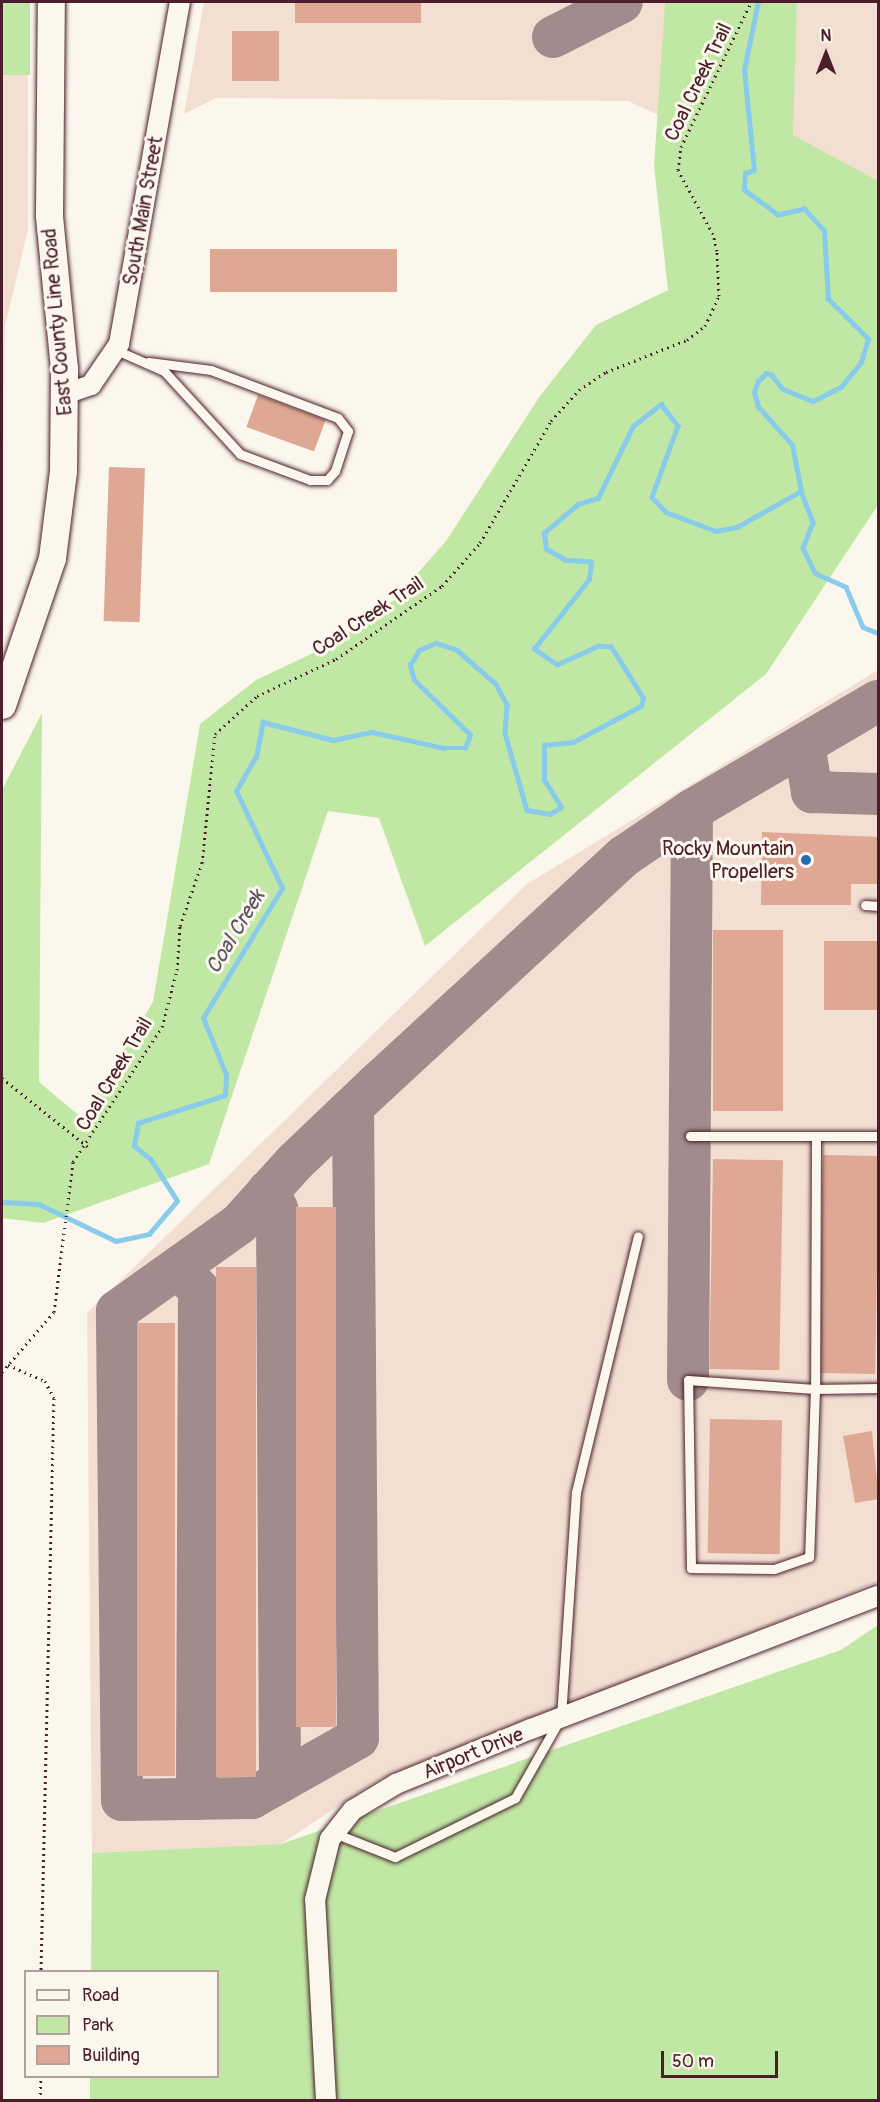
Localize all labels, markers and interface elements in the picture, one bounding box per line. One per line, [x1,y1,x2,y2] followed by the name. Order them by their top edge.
[659,19,737,145] street label: Coal Creek Trail
[796,24,856,84] north arrow
[821,26,831,46] text: N
[118,134,168,288] street label: South Main Street
[37,227,77,417] street label: East County Line Road
[308,571,428,661] street label: Coal Creek Trail
[662,837,794,884] place label: Rocky Mountain Propellers
[799,853,813,867] marker: Rocky Mountain Propellers
[201,886,271,978] water label: Coal Creek
[71,1013,157,1135] street label: Coal Creek Trail
[419,1722,527,1784] street label: Airport Drive
[24,1970,219,2078] legend
[82,1984,119,2007] text: Road
[82,2014,114,2037] text: Park
[664,2039,781,2077] scale bar
[82,2044,140,2067] text: Building
[672,2050,714,2073] text: 50 m

